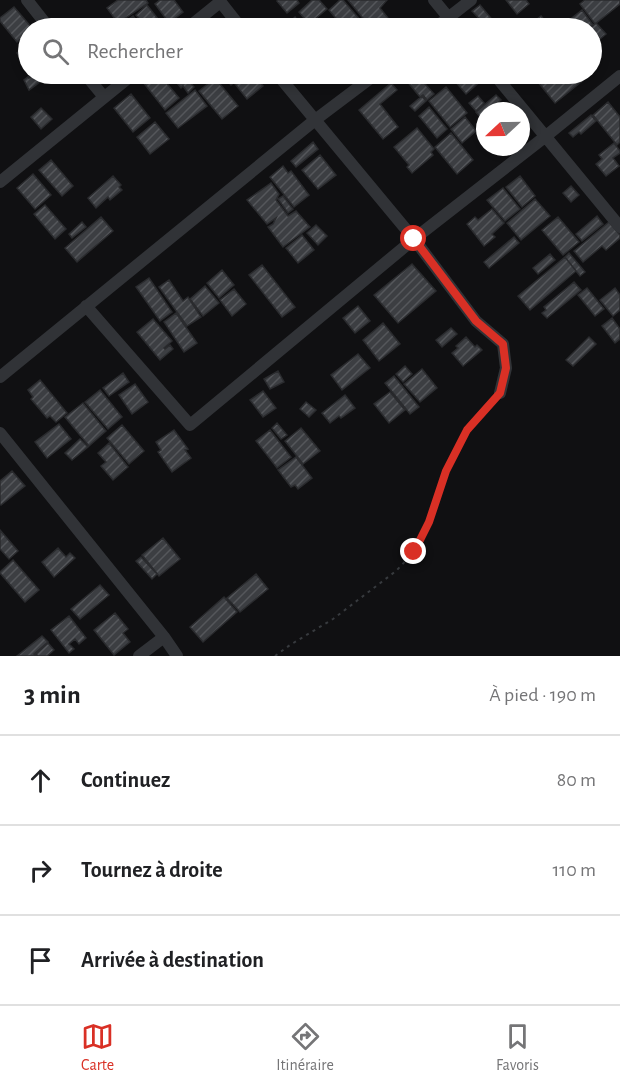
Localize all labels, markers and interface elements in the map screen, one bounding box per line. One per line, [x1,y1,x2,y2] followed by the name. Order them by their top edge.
[18,18,602,84] search box
[39,35,72,68] icon: search
[87,40,183,62] text: Rechercher
[476,102,530,156] north arrow
[400,225,426,251] route start
[400,538,426,564] route end
[24,682,81,708] text: 3 min
[489,685,596,705] text: À pied · 190 m
[24,764,57,797] icon: ahead
[81,769,170,791] text: Continuez
[557,770,596,790] text: 80 m
[24,854,57,887] icon: right
[81,859,223,881] text: Tournez à droite
[552,860,596,880] text: 110 m
[24,944,57,977] icon: arrive
[81,949,264,971] text: Arrivée à destination
[81,1020,114,1075] tab: Carte
[276,1020,334,1075] tab: Itinéraire
[496,1020,539,1075] tab: Favoris

